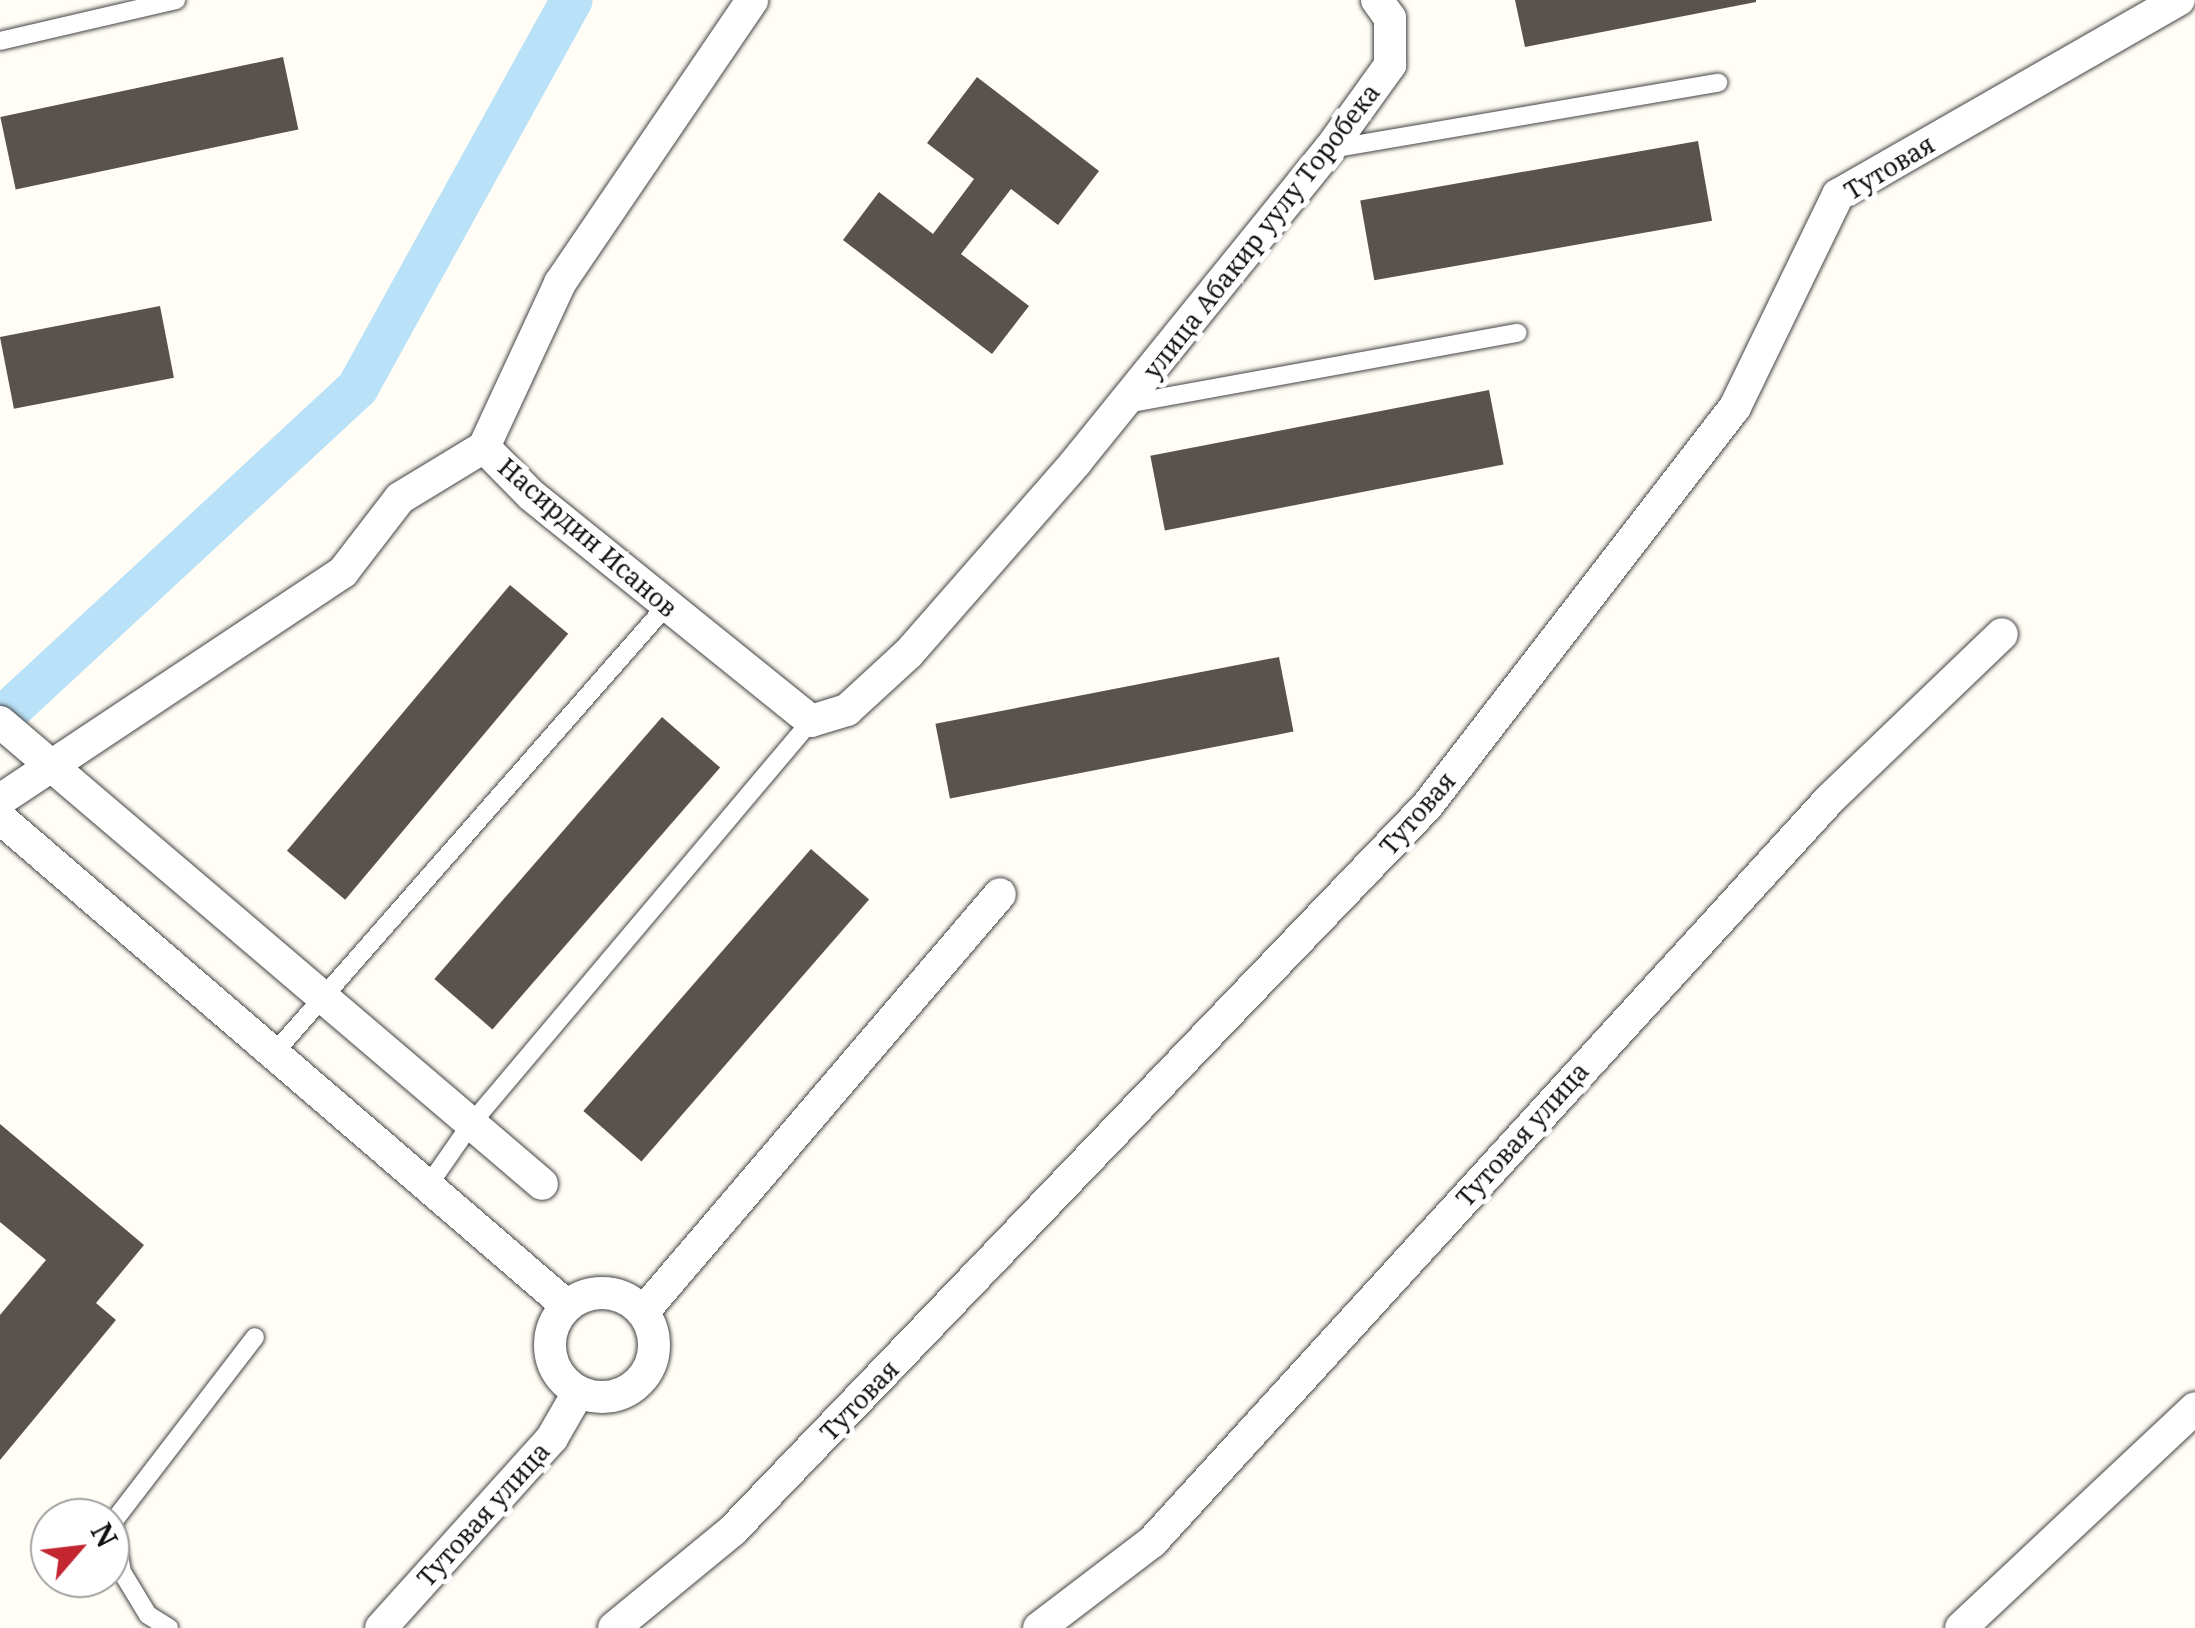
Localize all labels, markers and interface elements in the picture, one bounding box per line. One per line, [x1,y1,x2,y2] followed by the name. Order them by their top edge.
[1136,77,1386,385] street label: улица Абакир уулу Торобека
[1838,128,1940,206] street label: Тутовая
[493,451,683,623] street label: Насирдин Исанов
[1373,765,1461,861] street label: Тутовая
[1449,1056,1595,1212] street label: Тутовая улица
[814,1354,904,1446] street label: Тутовая
[410,1436,556,1592] street label: Тутовая улица
[30,1498,130,1598] north arrow
[83,1516,127,1554] text: N

